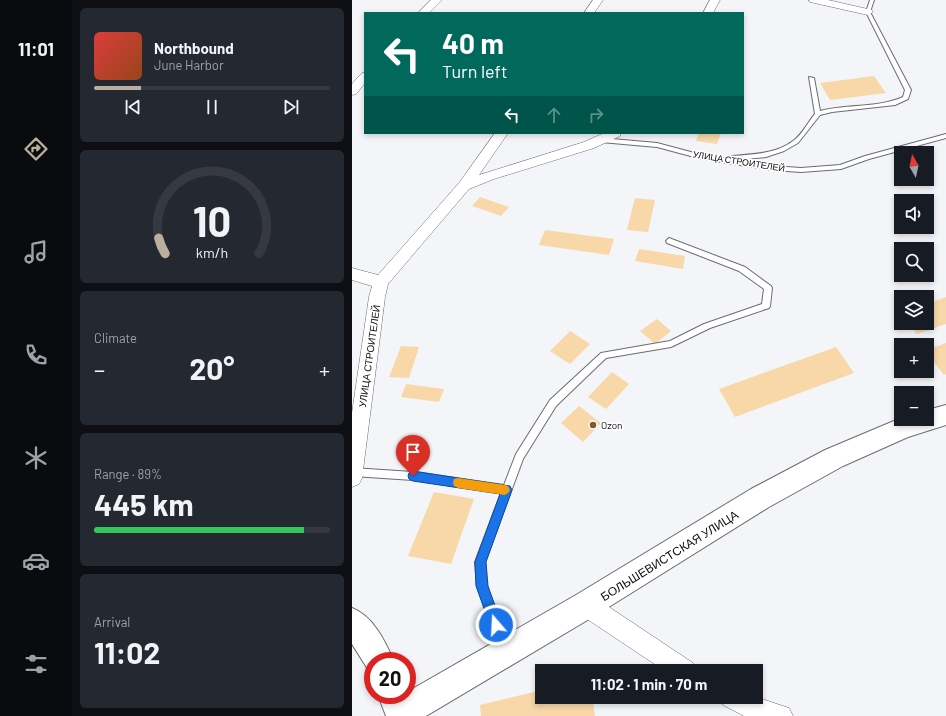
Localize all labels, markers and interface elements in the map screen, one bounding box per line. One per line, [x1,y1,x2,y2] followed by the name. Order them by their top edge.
[442,26,504,60] text: 40 m
[376,28,428,80] icon: left
[18,38,54,60] text: 11:01
[154,39,234,57] text: Northbound
[154,57,224,73] text: June Harbor
[442,60,508,82] text: Turn left
[122,96,144,118] icon: previous
[201,96,223,118] icon: pause
[280,96,302,118] icon: next
[501,104,523,126] icon: left
[543,104,565,126] icon: ahead
[585,104,607,126] icon: right
[22,135,50,163] icon: directions
[894,146,934,186] north arrow
[894,146,934,426] map controls
[692,148,786,174] street label: УЛИЦА СТРОИТЕЛЕЙ
[894,194,934,234] button: sound
[193,195,231,245] text: 10
[22,238,50,266] icon: music
[894,242,934,282] button: search
[196,244,228,261] text: km/h
[894,290,934,330] button: layers
[356,304,382,408] street label: УЛИЦА СТРОИТЕЛЕЙ
[94,330,137,346] text: Climate
[894,338,934,378] button: +
[22,341,50,369] icon: phone
[189,350,235,386] text: 20°
[94,356,105,382] text: −
[319,356,330,382] text: +
[894,386,934,426] button: −
[601,419,623,431] place label: Ozon
[588,420,598,430] marker: Ozon
[396,435,430,476] pin
[402,441,424,463] icon: arrive
[22,444,50,472] icon: climate
[94,466,162,482] text: Range · 89%
[94,486,194,522] text: 445 km
[598,507,741,604] street label: БОЛЬШЕВИСТСКАЯ УЛИЦА
[22,547,50,575] icon: car
[475,604,517,646] position arrow
[94,614,130,630] text: Arrival
[94,634,160,670] text: 11:02
[22,650,50,678] icon: filters
[364,652,416,704] speed limit sign: 20
[591,675,707,693] text: 11:02 · 1 min · 70 m

